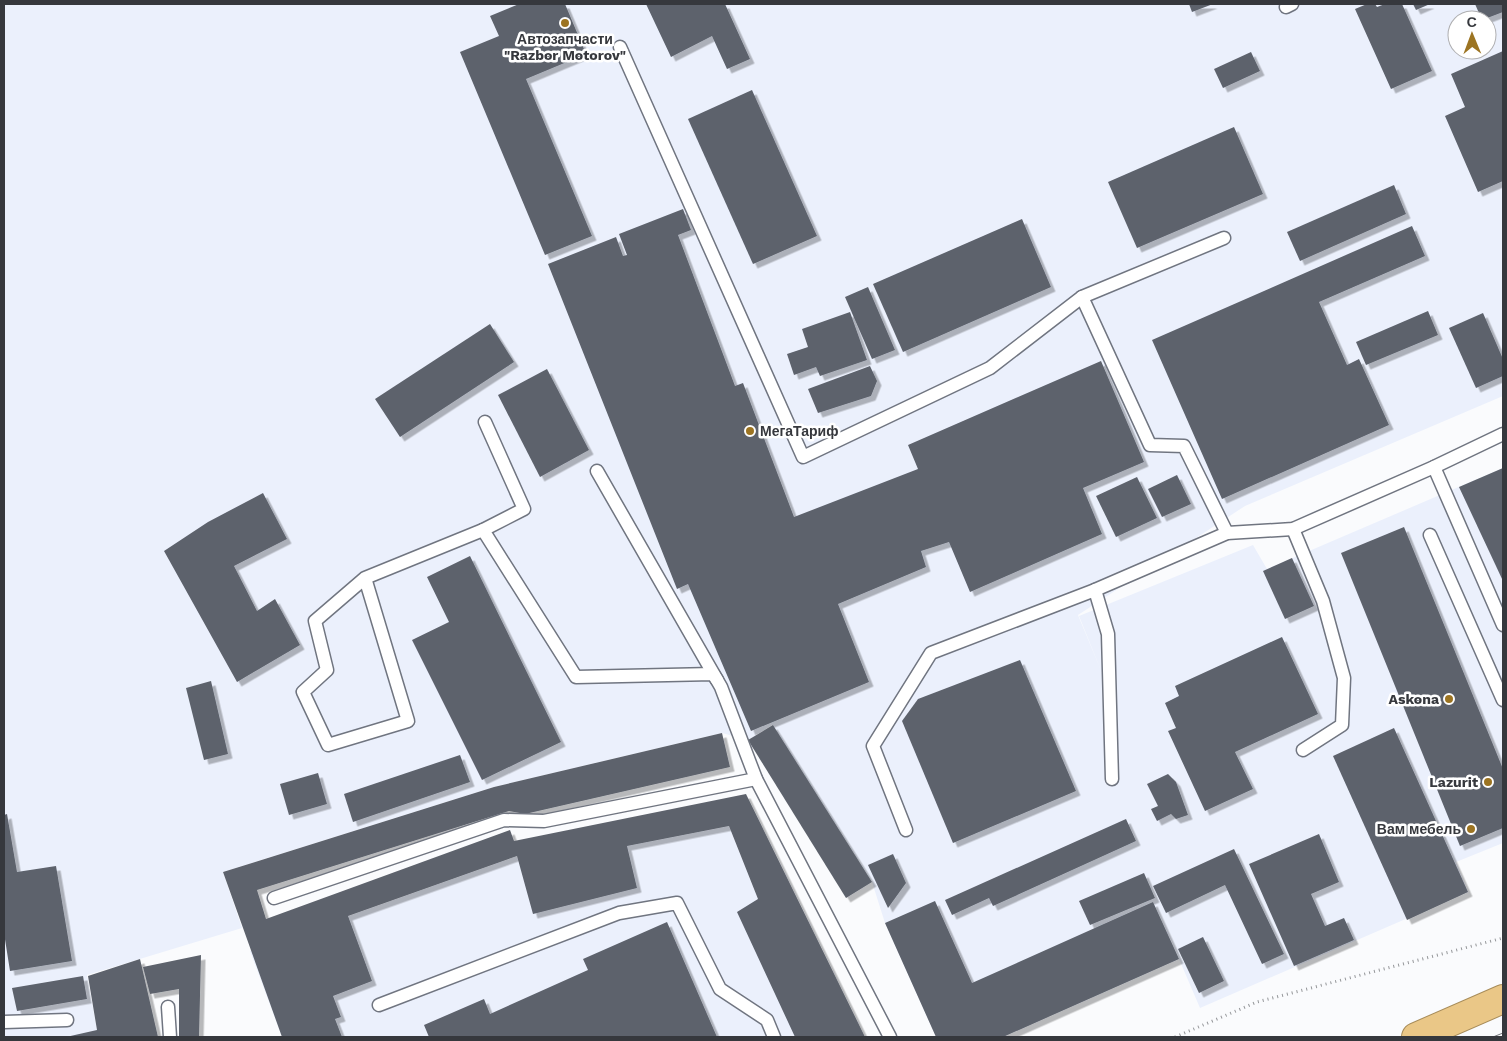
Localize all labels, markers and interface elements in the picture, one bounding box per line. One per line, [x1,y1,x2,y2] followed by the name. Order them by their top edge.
[1447,10,1497,60] north arrow
[1467,14,1477,30] text: С
[559,17,571,29] marker: Автозапчасти "Razbor Motorov"
[504,31,626,63] place label: Автозапчасти "Razbor Motorov"
[760,423,838,439] place label: МегаТариф
[744,425,756,437] marker: МегаТариф
[1389,691,1440,707] place label: Askona
[1443,693,1455,705] marker: Askona
[1429,774,1478,790] place label: Lazurit
[1482,776,1494,788] marker: Lazurit
[1377,821,1461,837] place label: Вам мебель
[1465,823,1477,835] marker: Вам мебель

